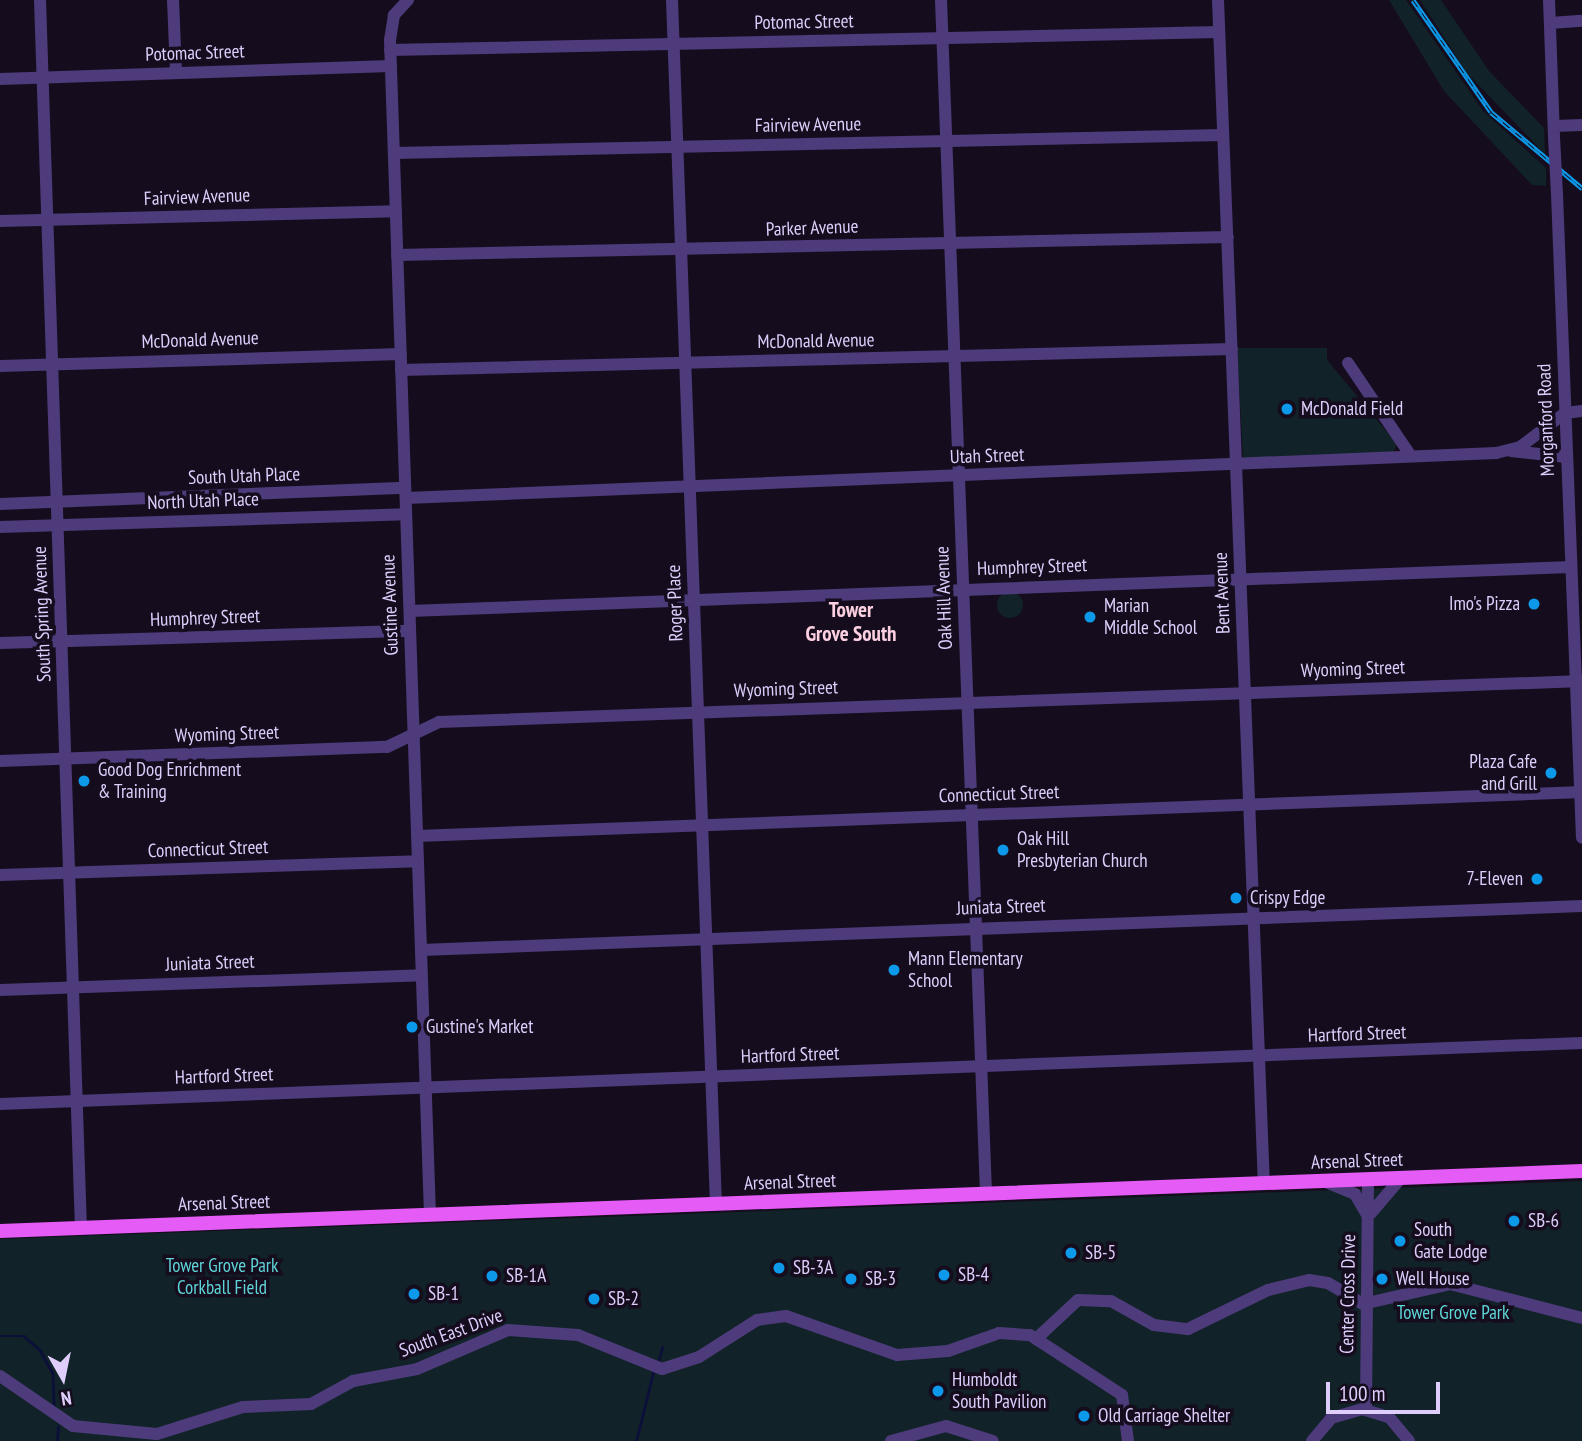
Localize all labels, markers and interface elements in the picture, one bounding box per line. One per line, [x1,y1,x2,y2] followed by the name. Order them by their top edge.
[754,10,854,34] street label: Potomac Street
[145,40,245,66] street label: Potomac Street
[754,113,862,137] street label: Fairview Avenue
[143,184,251,210] street label: Fairview Avenue
[765,215,859,241] street label: Parker Avenue
[141,327,259,353] street label: McDonald Avenue
[757,329,875,353] street label: McDonald Avenue
[1533,363,1559,477] street label: Morganford Road
[1301,398,1403,420] place label: McDonald Field
[1279,401,1295,417] marker: McDonald Field
[949,443,1025,469] street label: Utah Street
[188,463,300,489] street label: South Utah Place
[147,488,259,514] street label: North Utah Place
[28,545,56,683] street label: South Spring Avenue
[931,545,957,651] street label: Oak Hill Avenue
[1209,551,1235,635] street label: Bent Avenue
[377,554,403,656] street label: Gustine Avenue
[976,554,1088,580] street label: Humphrey Street
[662,564,688,642] street label: Roger Place
[1449,593,1520,615] place label: Imo's Pizza
[1104,595,1197,639] place label: Marian Middle School
[1526,596,1542,612] marker: Imo's Pizza
[806,597,896,647] district label: Tower Grove South
[149,605,261,631] street label: Humphrey Street
[1082,609,1098,625] marker: Marian Middle School
[1300,656,1406,682] street label: Wyoming Street
[733,676,839,702] street label: Wyoming Street
[174,721,280,747] street label: Wyoming Street
[1469,751,1537,795] place label: Plaza Cafe and Grill
[98,759,241,803] place label: Good Dog Enrichment & Training
[1543,765,1559,781] marker: Plaza Cafe and Grill
[76,773,92,789] marker: Good Dog Enrichment & Training
[938,781,1060,807] street label: Connecticut Street
[1017,828,1148,872] place label: Oak Hill Presbyterian Church
[147,836,269,862] street label: Connecticut Street
[995,842,1011,858] marker: Oak Hill Presbyterian Church
[1466,868,1523,890] place label: 7-Eleven
[1529,871,1545,887] marker: 7-Eleven
[1250,887,1326,909] place label: Crispy Edge
[1228,890,1244,906] marker: Crispy Edge
[956,894,1046,920] street label: Juniata Street
[908,948,1023,992] place label: Mann Elementary School
[165,950,255,976] street label: Juniata Street
[886,962,902,978] marker: Mann Elementary School
[426,1016,533,1038] place label: Gustine's Market
[404,1019,420,1035] marker: Gustine's Market
[1307,1021,1407,1047] street label: Hartford Street
[740,1042,840,1068] street label: Hartford Street
[174,1063,274,1089] street label: Hartford Street
[1311,1148,1403,1174] street label: Arsenal Street
[744,1169,836,1195] street label: Arsenal Street
[178,1190,270,1216] street label: Arsenal Street
[1528,1210,1559,1232] place label: SB-6
[1506,1213,1522,1229] marker: SB-6
[1414,1219,1487,1263] place label: South Gate Lodge
[1392,1233,1408,1249] marker: South Gate Lodge
[1336,1234,1360,1354] street label: Center Cross Drive
[1085,1242,1116,1264] place label: SB-5
[1063,1245,1079,1261] marker: SB-5
[166,1255,278,1299] park label: Tower Grove Park Corkball Field
[793,1257,833,1279] place label: SB-3A
[771,1260,787,1276] marker: SB-3A
[958,1264,989,1286] place label: SB-4
[506,1265,546,1287] place label: SB-1A
[936,1267,952,1283] marker: SB-4
[484,1268,500,1284] marker: SB-1A
[865,1268,896,1290] place label: SB-3
[1396,1268,1470,1290] place label: Well House
[843,1271,859,1287] marker: SB-3
[1374,1271,1390,1287] marker: Well House
[428,1283,459,1305] place label: SB-1
[406,1286,422,1302] marker: SB-1
[608,1288,639,1310] place label: SB-2
[586,1291,602,1307] marker: SB-2
[1397,1302,1509,1324] park label: Tower Grove Park
[396,1304,506,1362] street label: South East Drive
[28,1343,98,1413] north arrow
[1330,1368,1444,1412] scale bar
[952,1369,1046,1413] place label: Humboldt South Pavilion
[1339,1380,1385,1407] text: 100 m
[930,1383,946,1399] marker: Humboldt South Pavilion
[59,1386,73,1411] text: N
[1098,1405,1230,1427] place label: Old Carriage Shelter
[1076,1408,1092,1424] marker: Old Carriage Shelter

